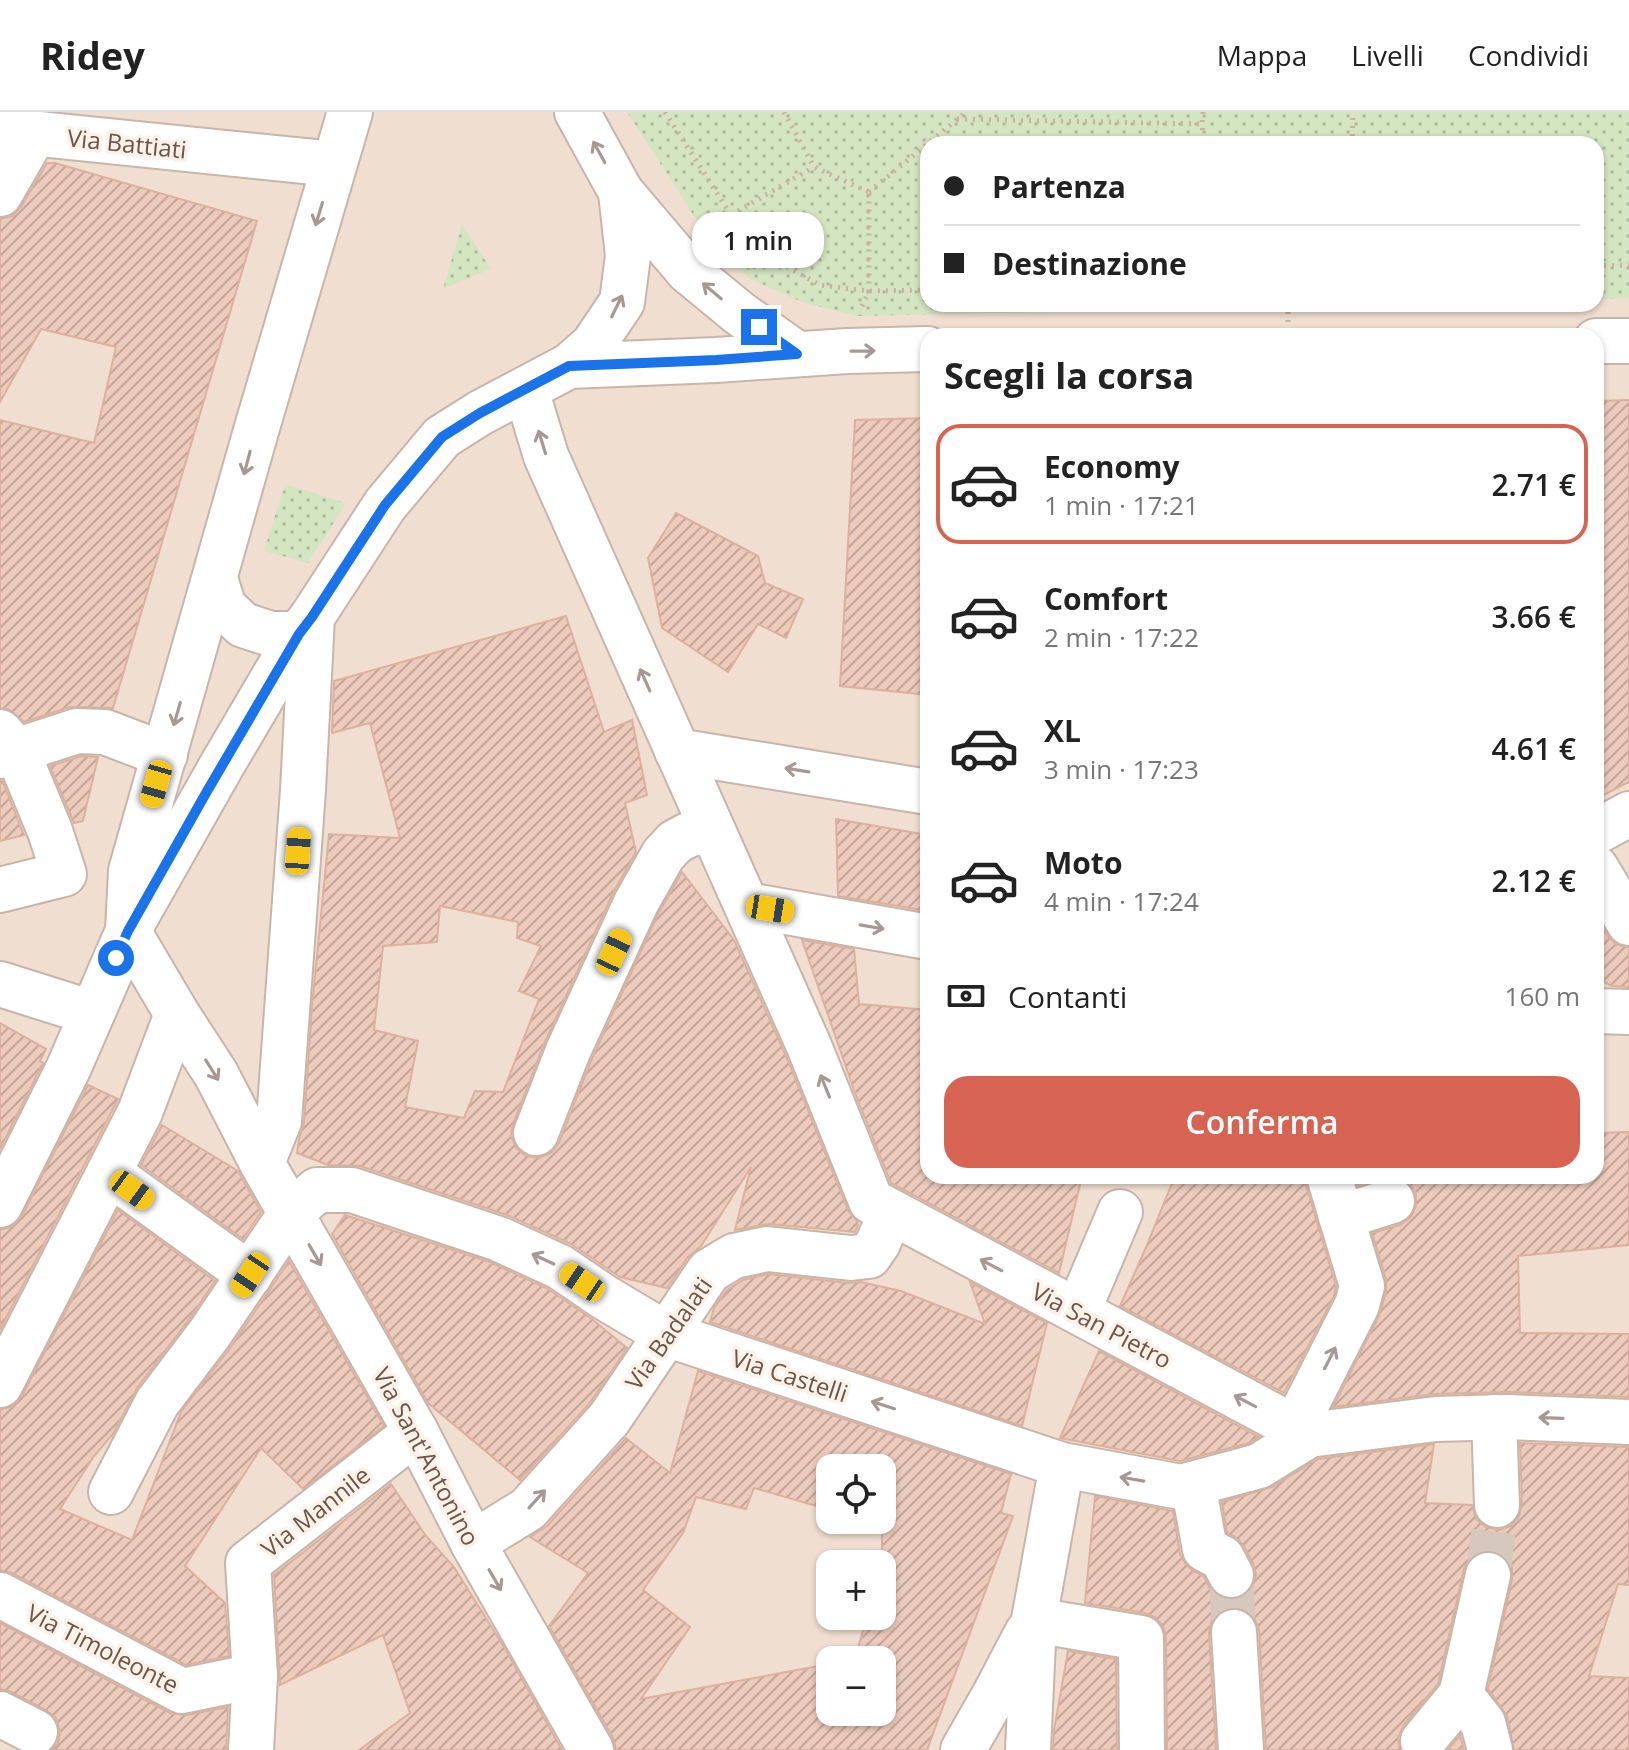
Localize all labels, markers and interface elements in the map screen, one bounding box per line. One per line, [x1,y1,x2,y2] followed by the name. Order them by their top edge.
[40,29,145,81] text: Ridey
[1217,36,1307,74] text: Mappa
[1351,36,1424,74] text: Livelli
[1468,36,1589,74] text: Condividi
[66,120,188,166] street label: Via Battiati
[591,141,607,164] one-way arrow
[992,166,1126,207] text: Partenza
[311,200,326,226] one-way arrow
[693,211,825,267] callout: 1 min
[723,222,793,258] text: 1 min
[992,243,1187,284] text: Destinazione
[702,282,723,300] one-way arrow
[610,295,625,318] one-way arrow
[741,309,777,345] route end
[849,343,876,358] one-way arrow
[944,351,1194,400] text: Scegli la corsa
[533,429,548,454] one-way arrow
[1044,446,1180,487] text: Economy
[948,448,1020,520] icon: car
[238,450,253,476] one-way arrow
[1491,464,1576,505] text: 2.71 €
[1044,487,1199,523] text: 1 min · 17:21
[1044,578,1168,619] text: Comfort
[948,580,1020,652] icon: car
[1491,596,1576,637] text: 3.66 €
[1044,619,1199,655] text: 2 min · 17:22
[637,668,652,693] one-way arrow
[168,700,183,726] one-way arrow
[1044,710,1081,751] text: XL
[948,712,1020,784] icon: car
[1491,728,1576,769] text: 4.61 €
[1044,751,1199,787] text: 3 min · 17:23
[138,758,174,810] car
[785,762,810,777] one-way arrow
[284,826,312,876] car
[1044,842,1122,883] text: Moto
[948,844,1020,916] icon: car
[1491,860,1576,901] text: 2.12 €
[1044,883,1199,919] text: 4 min · 17:24
[744,893,796,925] car
[859,920,884,935] one-way arrow
[593,925,635,979] car
[98,940,134,976] route start
[944,974,988,1018] icon: cash
[1008,976,1127,1017] text: Contanti
[1505,978,1580,1014] text: 160 m
[205,1058,221,1081] one-way arrow
[817,1074,831,1099] one-way arrow
[944,1076,1580,1168] button: Conferma
[106,1166,158,1214] car
[308,1242,323,1266] one-way arrow
[227,1248,273,1302] car
[532,1251,556,1266] one-way arrow
[979,1257,1003,1272] one-way arrow
[555,1259,609,1305] car
[617,1270,719,1396] street label: Via Badalati
[1026,1274,1178,1376] street label: Via San Pietro
[728,1341,852,1409] street label: Via Castelli
[1323,1346,1339,1370] one-way arrow
[366,1361,488,1551] street label: Via Sant'Antonino
[1233,1392,1257,1408] one-way arrow
[870,1397,895,1412] one-way arrow
[1538,1411,1565,1426] one-way arrow
[816,1454,896,1726] map controls
[816,1454,896,1534] button: locate
[254,1458,376,1564] street label: Via Mannile
[1120,1470,1145,1485] one-way arrow
[528,1489,546,1509] one-way arrow
[816,1550,896,1630] button: +
[487,1568,503,1591] one-way arrow
[21,1595,185,1701] street label: Via Timoleonte
[816,1646,896,1726] button: −

